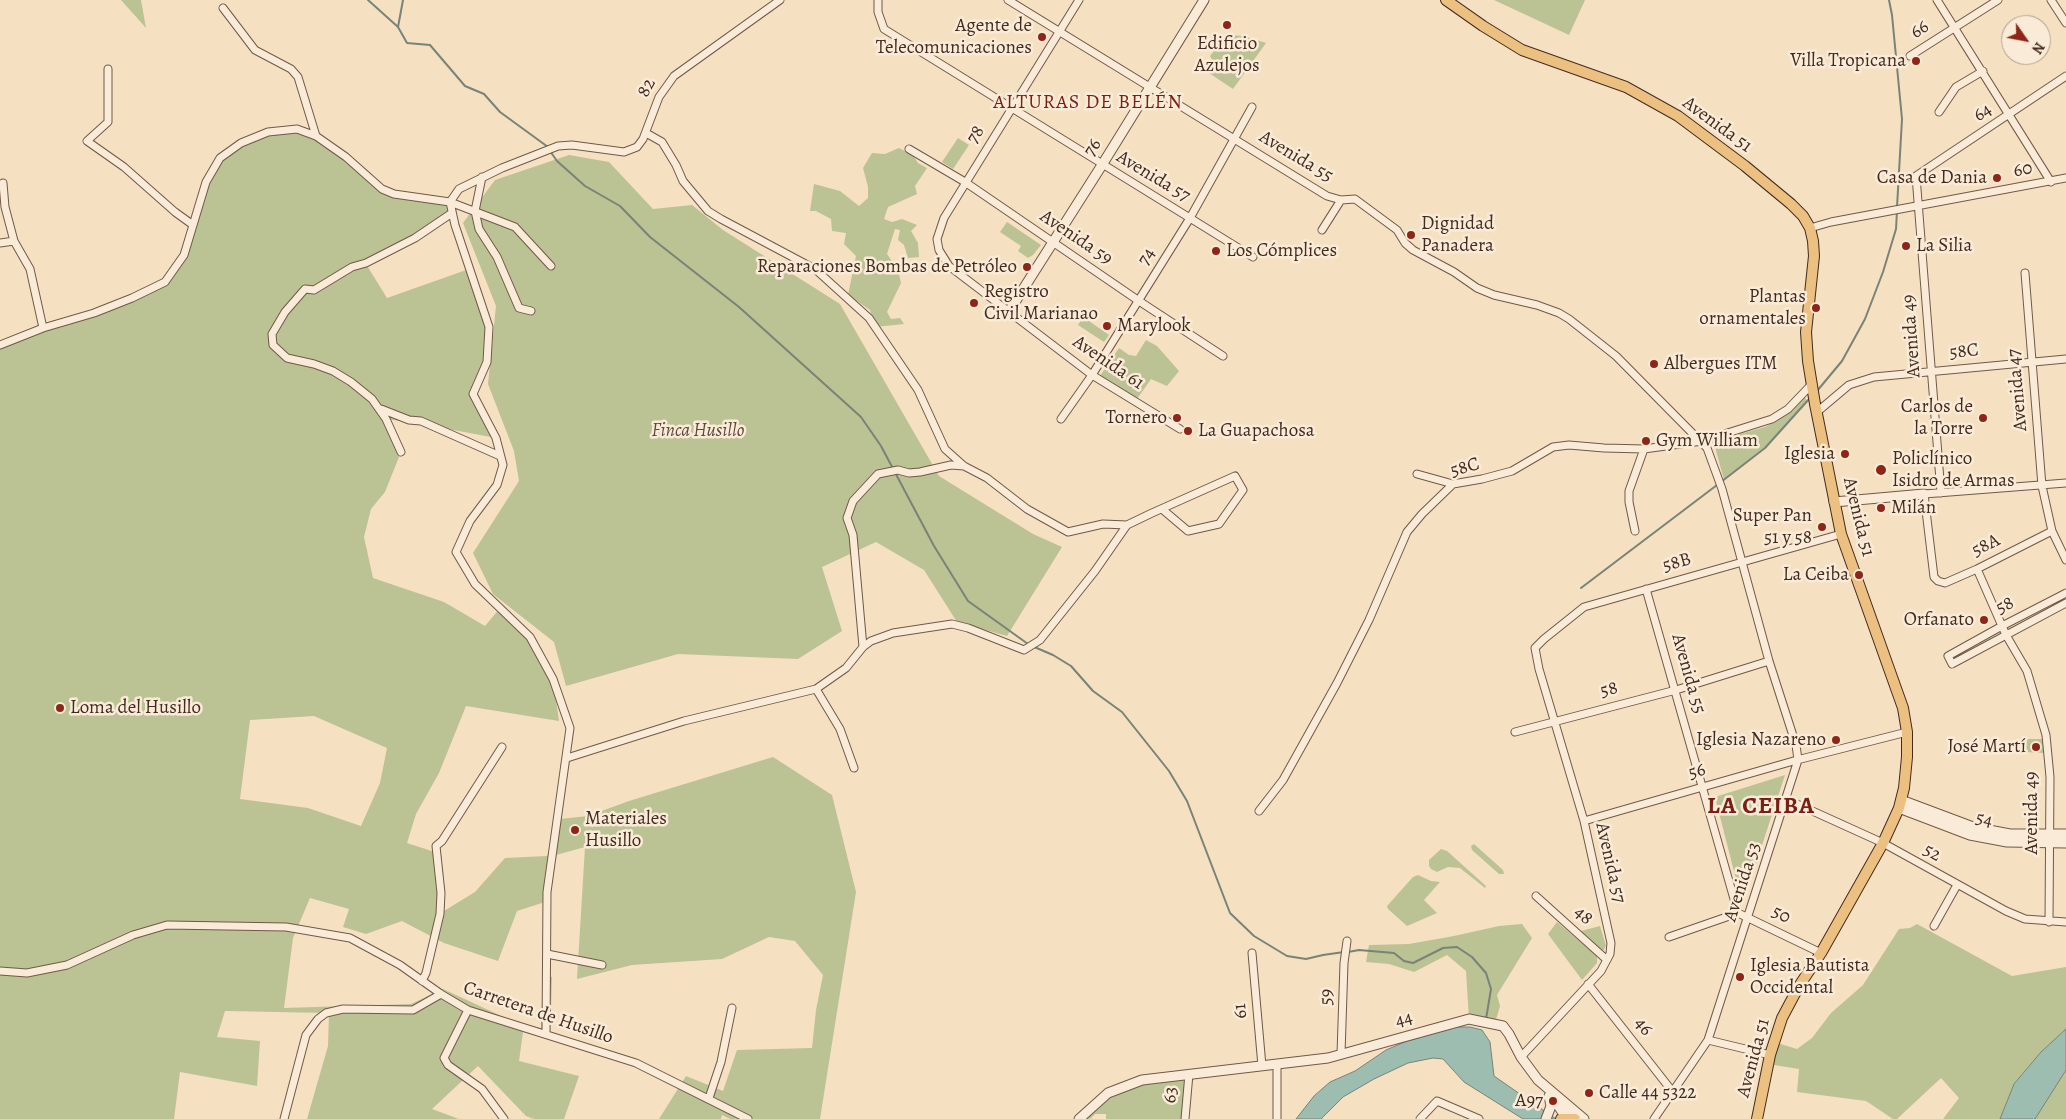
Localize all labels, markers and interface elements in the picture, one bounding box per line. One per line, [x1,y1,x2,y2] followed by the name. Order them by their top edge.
[876,15,1032,59] place label: Agente de Telecomunicaciones
[2001,15,2051,65] north arrow
[1906,16,1934,44] street label: 66
[1221,19,1233,31] marker: Edificio Azulejos
[1036,31,1048,43] marker: Agente de Telecomunicaciones
[1194,33,1260,77] place label: Edificio Azulejos
[2027,38,2049,57] text: N
[1790,50,1906,72] place label: Villa Tropicana
[1910,55,1922,67] marker: Villa Tropicana
[633,75,661,101] street label: 82
[991,91,1185,115] district label: ALTURAS DE BELÉN
[1678,92,1756,158] street label: Avenida 51
[1970,99,1996,127] street label: 64
[962,122,990,148] street label: 78
[1255,126,1337,188] street label: Avenida 55
[1079,135,1107,161] street label: 76
[1112,146,1194,208] street label: Avenida 57
[2012,157,2034,183] street label: 60
[1877,167,1987,189] place label: Casa de Dania
[1991,172,2003,184] marker: Casa de Dania
[1035,205,1117,271] street label: Avenida 59
[1421,213,1494,257] place label: Dignidad Panadera
[1405,229,1417,241] marker: Dignidad Panadera
[1916,235,1972,257] place label: La Silia
[1226,240,1337,262] place label: Los Cómplices
[1900,240,1912,252] marker: La Silia
[1133,244,1161,270] street label: 74
[1210,245,1222,257] marker: Los Cómplices
[757,256,1017,278] place label: Reparaciones Bombas de Petróleo
[1021,261,1033,273] marker: Reparaciones Bombas de Petróleo
[984,281,1098,325] place label: Registro Civil Marianao
[1699,286,1806,330] place label: Plantas ornamentales
[1898,294,1926,378] street label: Avenida 49
[968,297,980,309] marker: Registro Civil Marianao
[1810,302,1822,314] marker: Plantas ornamentales
[1117,315,1191,337] place label: Marylook
[1101,320,1113,332] marker: Marylook
[1068,331,1148,395] street label: Avenida 61
[1948,339,1980,365] street label: 58C
[2003,348,2033,432] street label: Avenida 47
[1664,353,1777,375] place label: Albergues ITM
[1648,358,1660,370] marker: Albergues ITM
[1901,396,1973,440] place label: Carlos de la Torre
[1106,407,1167,429] place label: Tornero
[1171,412,1183,424] marker: Tornero
[1977,412,1989,424] marker: Carlos de la Torre
[652,420,744,442] park label: Finca Husillo
[1198,420,1315,442] place label: La Guapachosa
[1182,425,1194,437] marker: La Guapachosa
[1656,430,1758,452] place label: Gym William
[1640,435,1652,447] marker: Gym William
[1784,443,1835,465] place label: Iglesia
[1839,448,1851,460] marker: Iglesia
[1892,448,2015,492] place label: Policlínico Isidro de Armas
[1448,453,1482,483] street label: 58C
[1874,463,1888,477] marker: Policlínico Isidro de Armas
[1837,475,1879,559] street label: Avenida 51
[1891,497,1936,519] place label: Milán
[1875,502,1887,514] marker: Milán
[1733,505,1812,549] place label: Super Pan 51 y 58
[1816,521,1828,533] marker: Super Pan 51 y 58
[1968,530,2004,562] street label: 58A
[1660,548,1694,578] street label: 58B
[1783,564,1849,586] place label: La Ceiba
[1853,569,1865,581] marker: La Ceiba
[1992,592,2018,620] street label: 58
[1904,609,1974,631] place label: Orfanato
[1978,614,1990,626] marker: Orfanato
[1666,631,1710,717] street label: Avenida 55
[1598,677,1620,703] street label: 58
[70,697,201,719] place label: Loma del Husillo
[54,702,66,714] marker: Loma del Husillo
[1696,729,1826,751] place label: Iglesia Nazareno
[1830,734,1842,746] marker: Iglesia Nazareno
[1948,736,2026,758] place label: José Martí
[2030,741,2042,753] marker: José Martí
[1686,759,1708,785] street label: 56
[2021,771,2043,855] street label: Avenida 49
[1706,793,1816,821] district label: LA CEIBA
[1973,807,1995,833] street label: 54
[585,808,667,852] place label: Materiales Husillo
[1590,820,1630,906] street label: Avenida 57
[569,824,581,836] marker: Materiales Husillo
[1719,839,1767,925] street label: Avenida 53
[1919,839,1945,867] street label: 52
[1768,901,1794,929] street label: 50
[1569,902,1597,930] street label: 48
[1750,955,1870,999] place label: Iglesia Bautista Occidental
[1734,971,1746,983] marker: Iglesia Bautista Occidental
[460,977,616,1049] street label: Carretera de Husillo
[1315,988,1339,1006] street label: 59
[1229,1002,1253,1020] street label: 61
[1393,1007,1415,1033] street label: 44
[1629,1013,1657,1041] street label: 46
[1733,1016,1775,1100] street label: Avenida 51
[1599,1082,1696,1104] place label: Calle 44 5322
[1159,1086,1183,1104] street label: 63
[1583,1087,1595,1099] marker: Calle 44 5322
[1515,1090,1543,1112] place label: A97
[1547,1095,1559,1107] marker: A97

